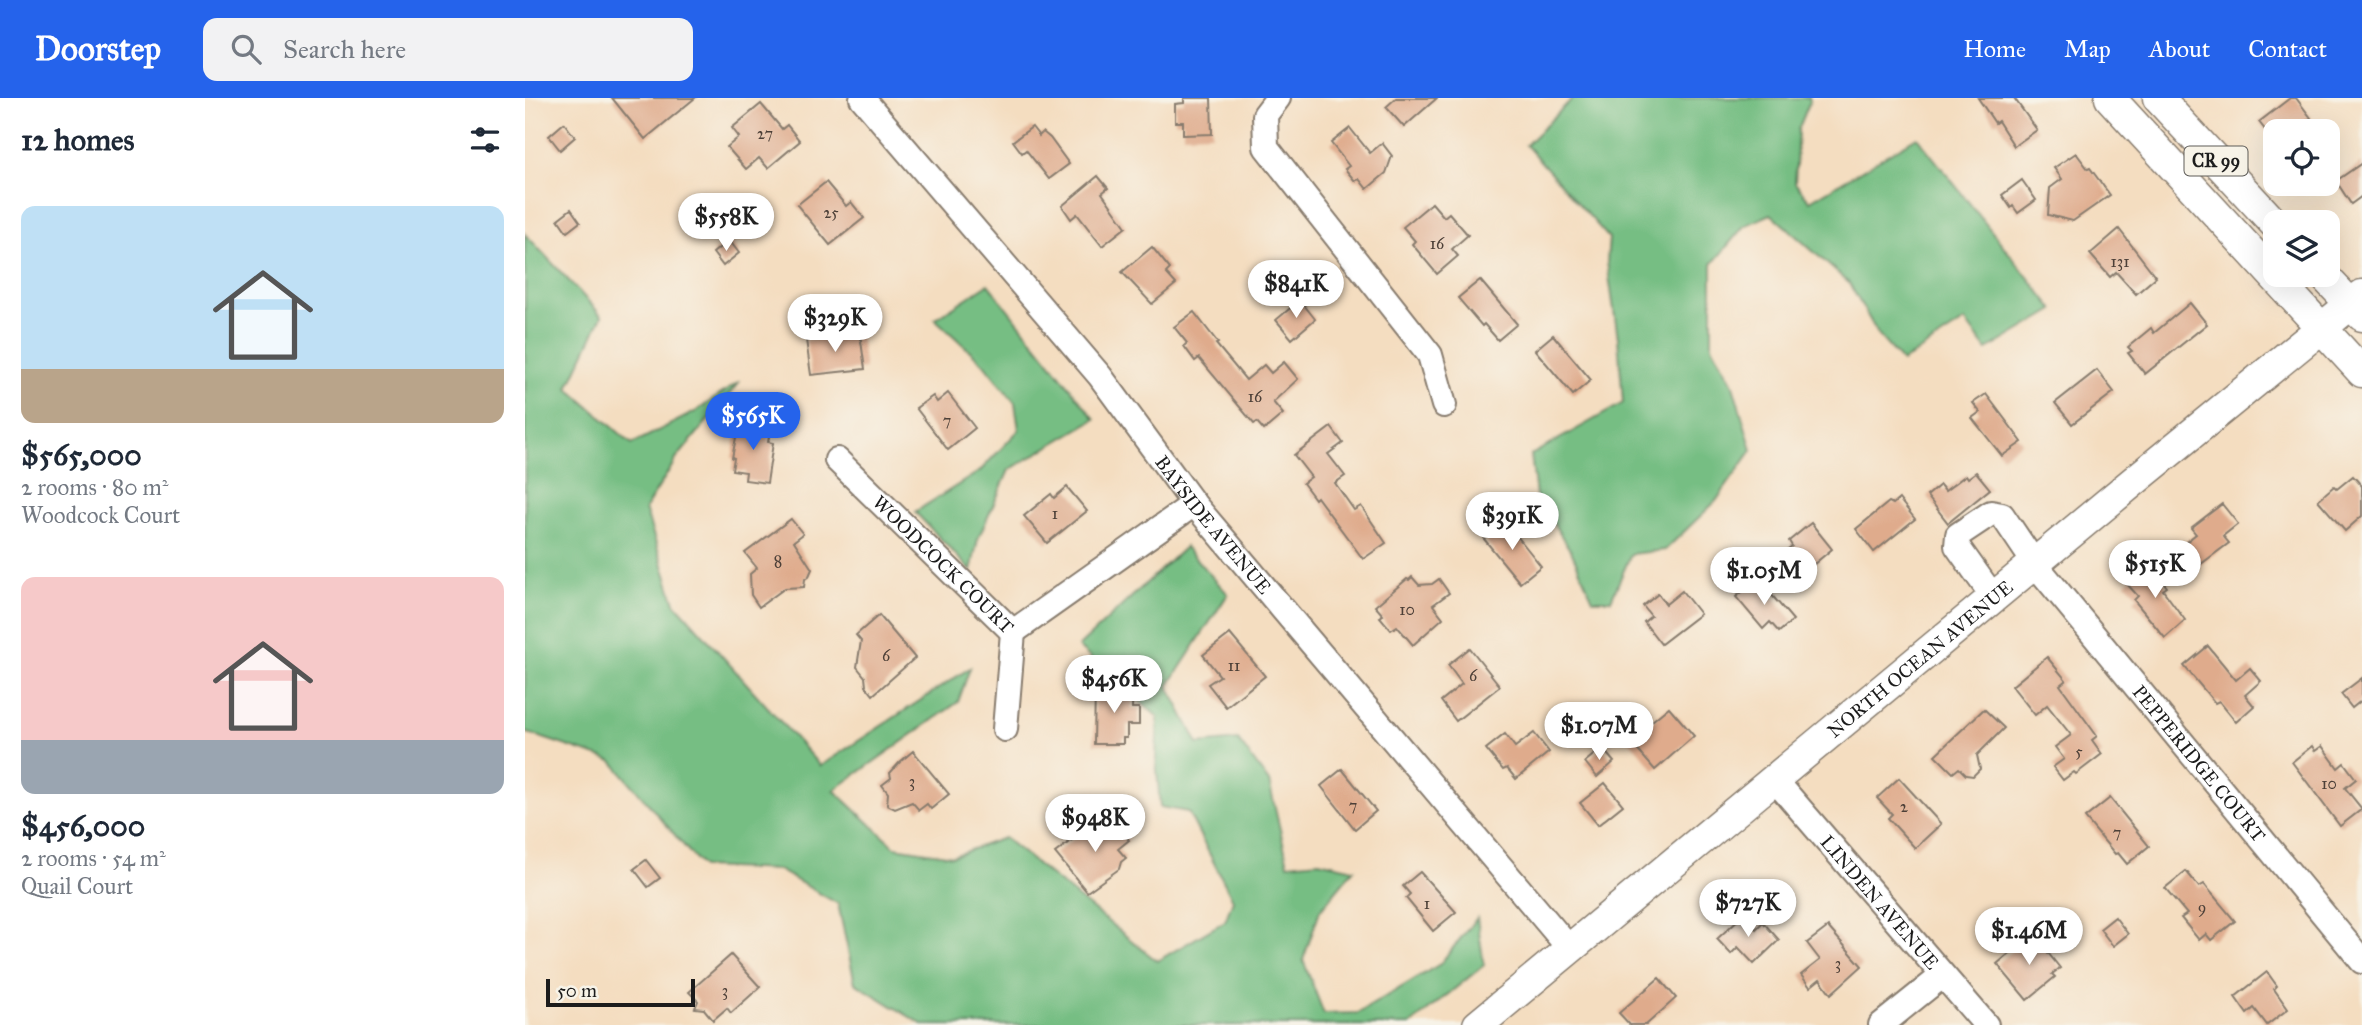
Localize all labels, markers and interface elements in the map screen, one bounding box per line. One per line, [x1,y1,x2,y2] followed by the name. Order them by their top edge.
[203,18,693,81] search box
[35,29,161,69] text: Doorstep
[227,30,265,68] icon: search
[283,33,406,65] text: Search here
[1963,34,2026,64] text: Home
[2064,34,2111,64] text: Map
[2149,34,2210,64] text: About
[2248,34,2327,64] text: Contact
[2263,119,2340,287] map controls
[2263,119,2340,196] button: locate
[466,121,504,159] icon: filters
[21,122,134,158] text: 12 homes
[757,124,773,143] house number: 27
[2185,146,2247,176] road number: CR 99
[677,194,775,253] pin: $558K
[694,202,758,230] text: $558K
[823,203,839,222] house number: 25
[2263,210,2340,287] button: layers
[1430,234,1445,253] house number: 16
[200,252,326,378] icon: home
[2110,252,2130,271] house number: 131
[1247,260,1345,320] pin: $841K
[1264,269,1328,297] text: $841K
[786,294,884,354] pin: $329K
[803,303,867,331] text: $329K
[1248,387,1263,406] house number: 16
[704,392,802,452] pin: $565K
[721,401,785,429] text: $565K
[943,411,951,430] house number: 7
[21,437,142,473] text: $565,000
[1150,451,1276,599] street label: BAYSIDE AVENUE
[21,473,168,501] text: 2 rooms · 80 m²
[868,491,1018,638] street label: WOODCOCK COURT
[1463,492,1561,552] pin: $391K
[21,501,180,529] text: Woodcock Court
[1482,501,1542,529] text: $391K
[1052,504,1058,523] house number: 1
[2106,540,2204,600] pin: $515K
[1707,547,1821,607] pin: $1.05M
[2125,549,2185,577] text: $515K
[774,552,782,571] house number: 8
[1726,556,1802,584] text: $1.05M
[1823,575,2018,743] street label: NORTH OCEAN AVENUE
[1399,600,1415,619] house number: 10
[200,623,326,749] icon: home
[882,646,891,665] house number: 6
[1065,656,1163,715] pin: $456K
[1228,656,1240,675] house number: 11
[1081,664,1147,692] text: $456K
[1469,666,1478,685] house number: 6
[2128,680,2270,847] street label: PEPPERIDGE COURT
[1542,702,1656,762] pin: $1.07M
[1560,711,1638,739] text: $1.07M
[2075,742,2083,761] house number: 5
[909,772,915,791] house number: 3
[2321,774,2337,793] house number: 10
[1046,794,1144,854] pin: $948K
[1349,796,1357,815] house number: 7
[1900,797,1908,816] house number: 2
[1061,803,1129,831] text: $948K
[21,808,145,844] text: $456,000
[2113,823,2121,842] house number: 7
[1816,830,1944,974] street label: LINDEN AVENUE
[21,844,166,872] text: 2 rooms · 54 m²
[21,872,133,900] text: Quail Court
[1699,880,1797,939] pin: $727K
[1715,888,1781,916] text: $727K
[1424,894,1430,913] house number: 1
[2198,898,2206,917] house number: 9
[1972,908,2086,967] pin: $1.46M
[1991,916,2067,944] text: $1.46M
[1835,954,1841,973] house number: 3
[546,976,695,1008] scale bar
[557,979,597,1002] text: 50 m
[722,981,728,1000] house number: 3

